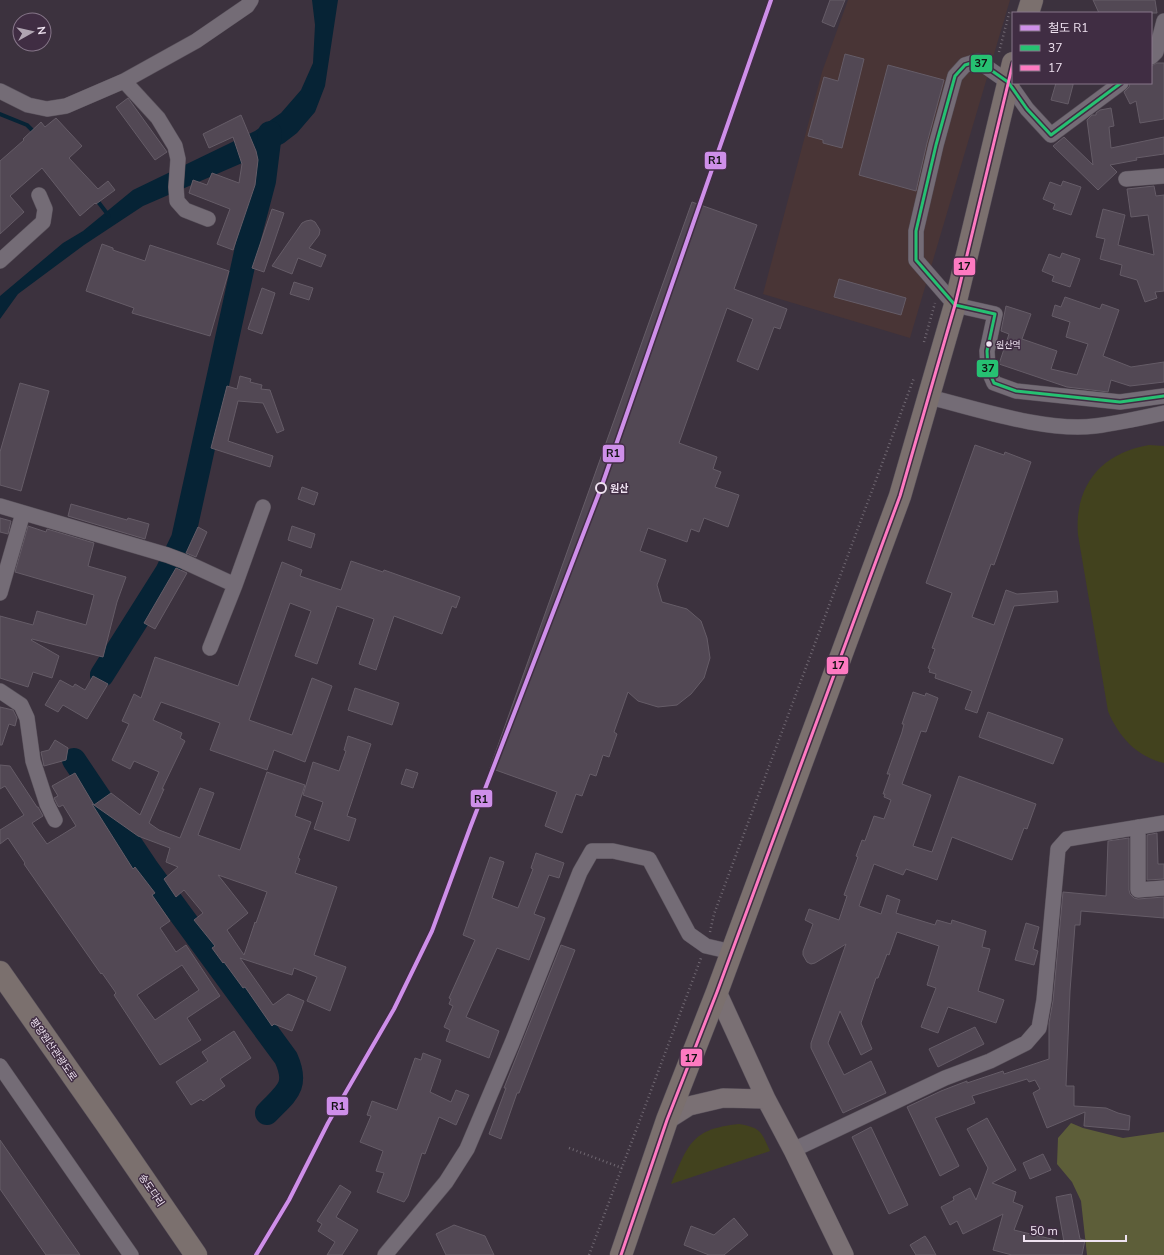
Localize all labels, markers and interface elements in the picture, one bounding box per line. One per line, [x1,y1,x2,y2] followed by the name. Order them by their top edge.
[12,12,52,52] north arrow
[1012,12,1152,84] legend
[1048,20,1088,36] text: 철도 R1
[33,26,49,36] text: N
[1048,40,1062,56] text: 37
[970,54,993,73] line badge: 37
[974,56,988,71] text: 37
[1048,60,1062,76] text: 17
[704,151,727,170] line badge: R1
[708,153,722,168] text: R1
[953,257,976,276] line badge: 17
[957,259,971,274] text: 17
[984,339,994,349] marker: 원산역
[996,339,1021,351] place label: 원산역
[976,359,999,378] line badge: 37
[981,361,995,376] text: 37
[602,444,625,463] line badge: R1
[606,446,620,461] text: R1
[595,482,607,494] marker: 원산
[610,482,628,496] place label: 원산
[826,656,849,675] line badge: 17
[831,658,845,673] text: 17
[470,789,493,808] line badge: R1
[474,792,488,807] text: R1
[26,1015,80,1084] street label: 평양원산관광도로
[680,1048,703,1067] line badge: 17
[684,1051,698,1066] text: 17
[326,1096,349,1116] line badge: R1
[331,1099,345,1114] text: R1
[135,1171,167,1210] street label: 송도다리
[1024,1217,1126,1243] scale bar
[1030,1223,1058,1239] text: 50 m

